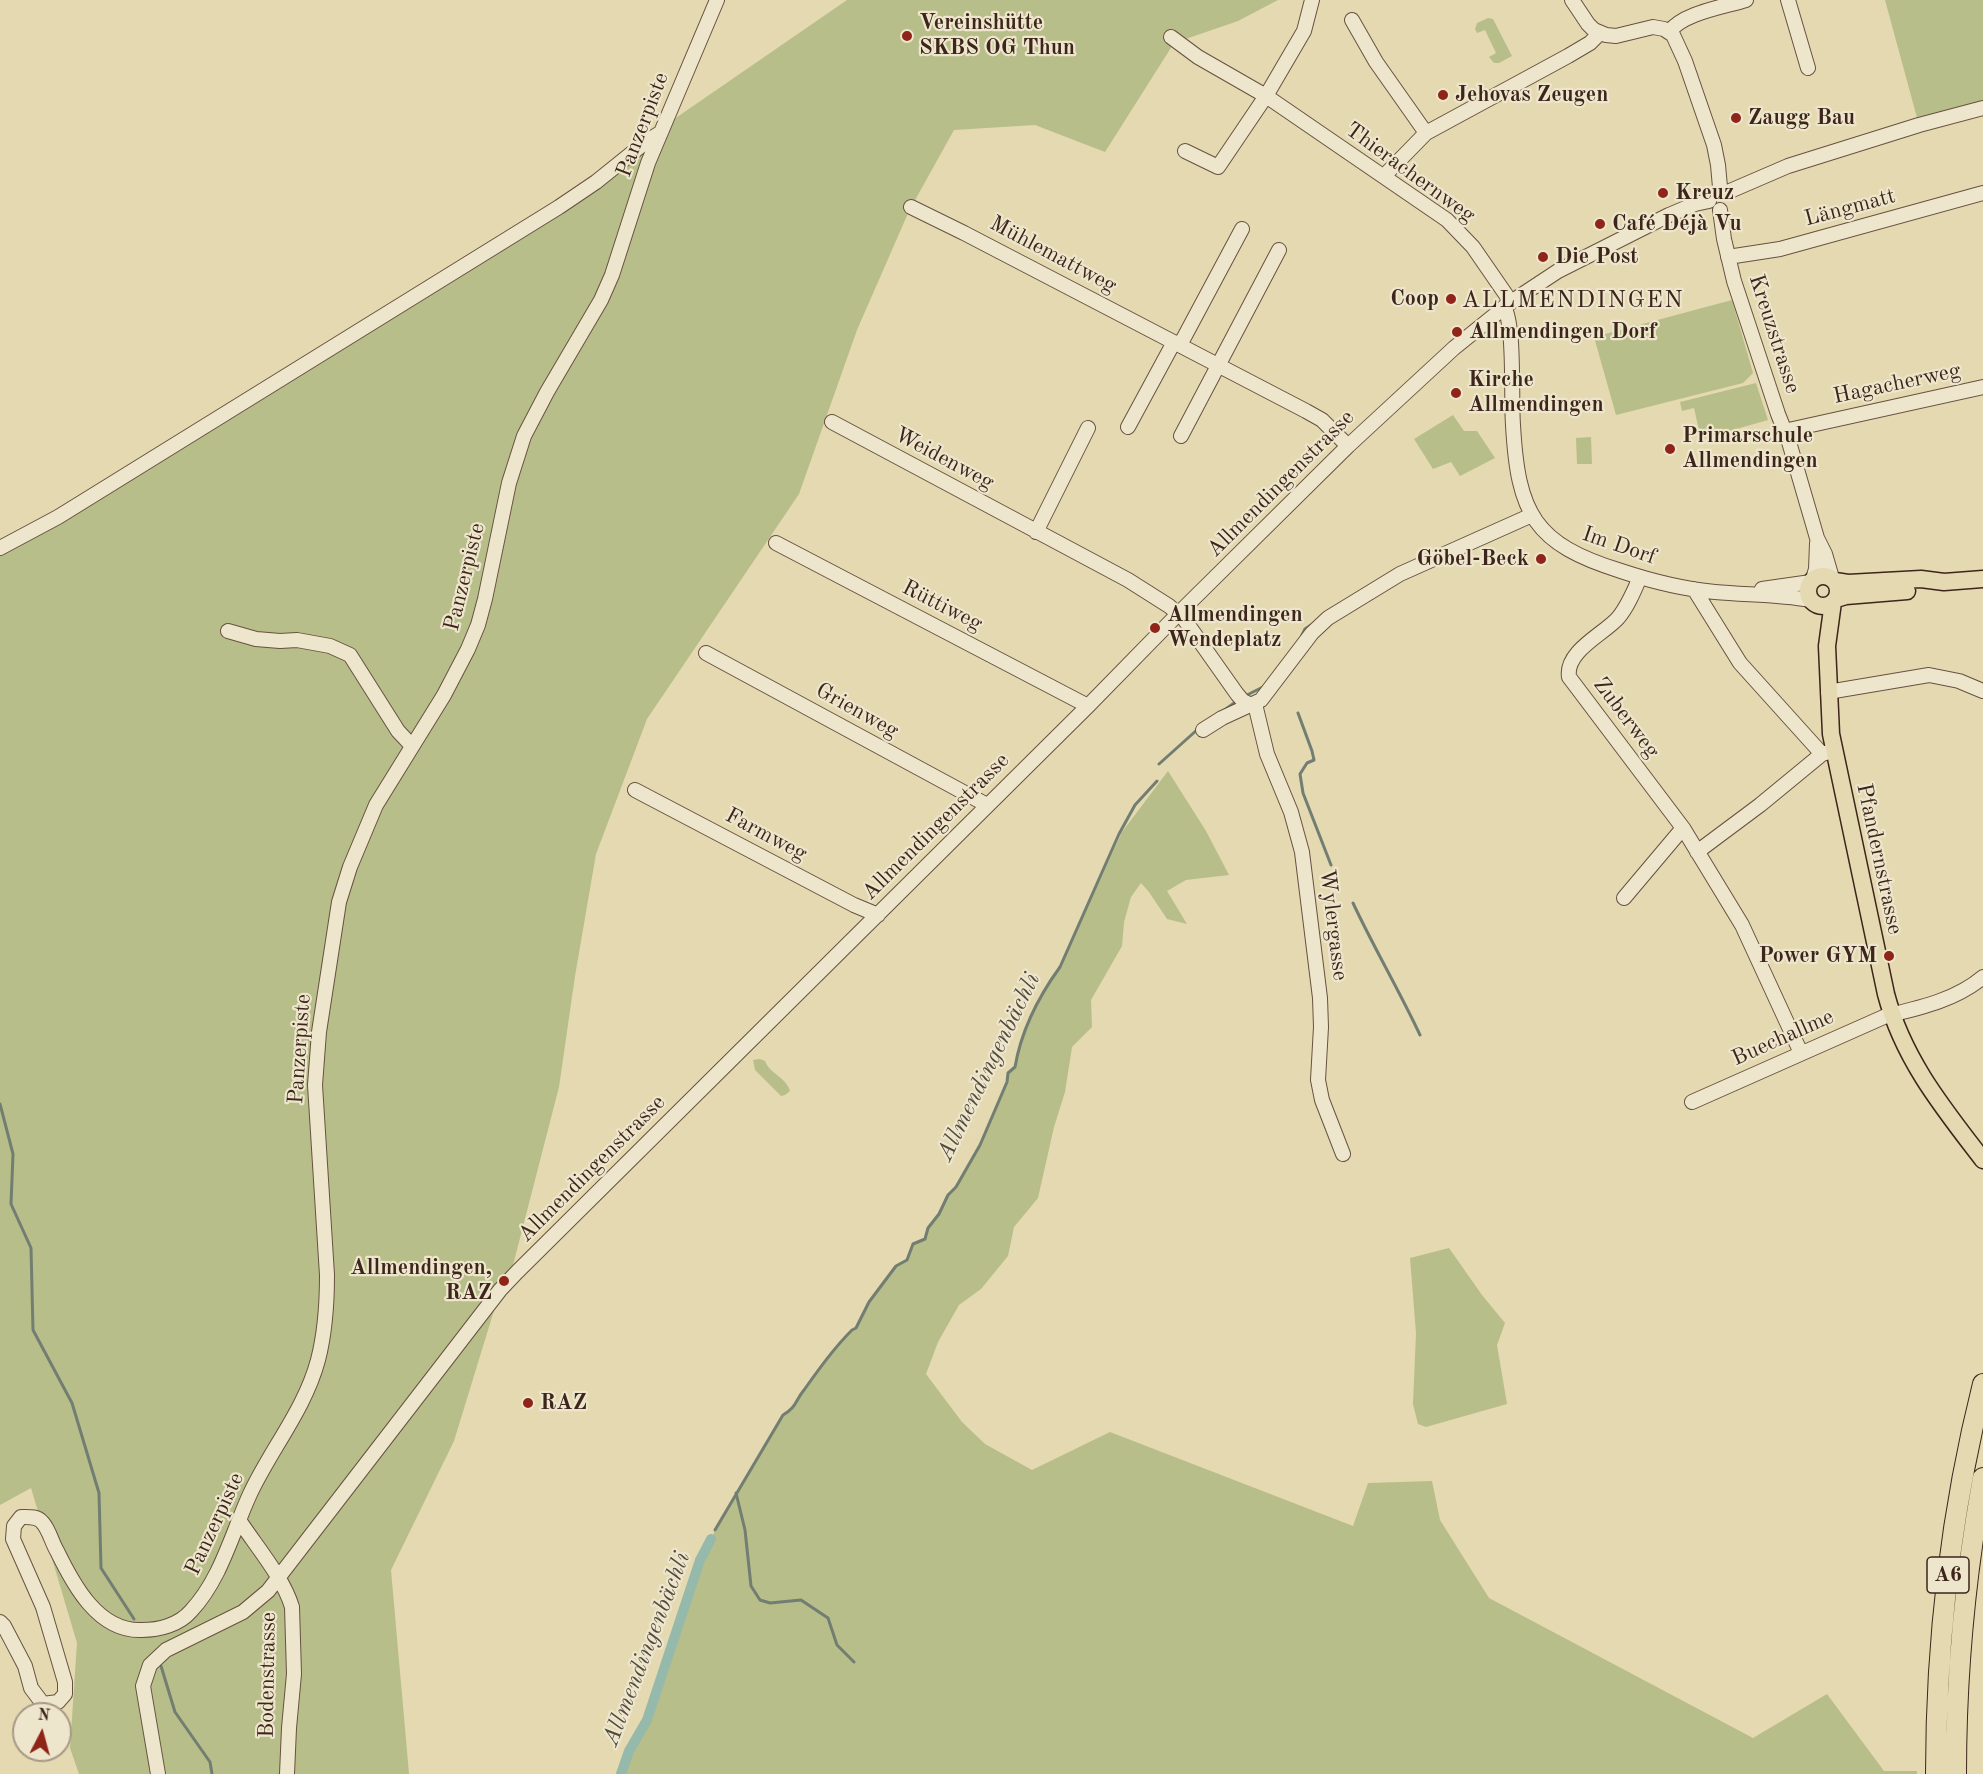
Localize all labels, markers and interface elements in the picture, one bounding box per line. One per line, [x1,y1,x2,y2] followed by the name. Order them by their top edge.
[919,10,1075,62] place label: Vereinshütte SKBS OG Thun
[900,29,914,43] marker: Vereinshütte SKBS OG Thun
[611,69,675,181] street label: Panzerpiste
[1455,82,1608,108] place label: Jehovas Zeugen
[1436,88,1450,102] marker: Jehovas Zeugen
[1748,105,1855,131] place label: Zaugg Bau
[1729,111,1743,125] marker: Zaugg Bau
[1340,117,1480,229] street label: Thierachernweg
[1675,180,1734,206] place label: Kreuz
[1802,183,1898,233] street label: Längmatt
[1656,186,1670,200] marker: Kreuz
[985,210,1121,300] street label: Mühlemattweg
[1612,211,1742,237] place label: Café Déjà Vu
[1593,217,1607,231] marker: Café Déjà Vu
[1555,244,1638,270] place label: Die Post
[1536,250,1550,264] marker: Die Post
[1742,271,1806,397] street label: Kreuzstrasse
[1390,286,1439,312] place label: Coop
[1462,287,1684,315] district label: ALLMENDINGEN
[1444,292,1458,306] marker: Coop
[1469,319,1657,345] place label: Allmendingen Dorf
[1450,325,1464,339] marker: Allmendingen Dorf
[1831,358,1963,410] street label: Hagacherweg
[1468,367,1604,418] place label: Kirche Allmendingen
[1449,386,1463,400] marker: Kirche Allmendingen
[1202,405,1360,563] street label: Allmendingenstrasse
[890,422,998,496] street label: Weidenweg
[1682,423,1818,475] place label: Primarschule Allmendingen
[1663,442,1677,456] marker: Primarschule Allmendingen
[439,520,491,634] street label: Panzerpiste
[1578,521,1660,571] street label: Im Dorf
[1417,546,1529,572] place label: Göbel-Beck
[1534,552,1548,566] marker: Göbel-Beck
[897,575,987,637] street label: Rüttiweg
[1167,602,1303,654] place label: Allmendingen Wendeplatz
[1148,621,1162,635] marker: Allmendingen Wendeplatz
[1587,672,1665,764] street label: Zuberweg
[811,677,903,745] street label: Grienweg
[857,748,1015,906] street label: Allmendingenstrasse
[1850,781,1908,937] street label: Pfandernstrasse
[721,802,811,868] street label: Farmweg
[1313,868,1353,982] street label: Wylergasse
[1758,943,1877,969] place label: Power GYM
[1882,949,1896,963] marker: Power GYM
[931,968,1047,1166] water label: Allmendingenbächli
[283,993,317,1105] street label: Panzerpiste
[1728,1004,1838,1072] street label: Buechallme
[513,1090,671,1248] street label: Allmendingenstrasse
[350,1255,492,1306] place label: Allmendingen, RAZ
[497,1274,511,1288] marker: Allmendingen, RAZ
[540,1390,587,1416] place label: RAZ
[521,1396,535,1410] marker: RAZ
[180,1468,250,1580] street label: Panzerpiste
[597,1548,697,1750] water label: Allmendingenbächli
[1927,1557,1969,1593] road number: A6
[254,1612,282,1738] street label: Bodenstrasse
[12,1702,72,1762] north arrow
[37,1707,51,1725] text: N

